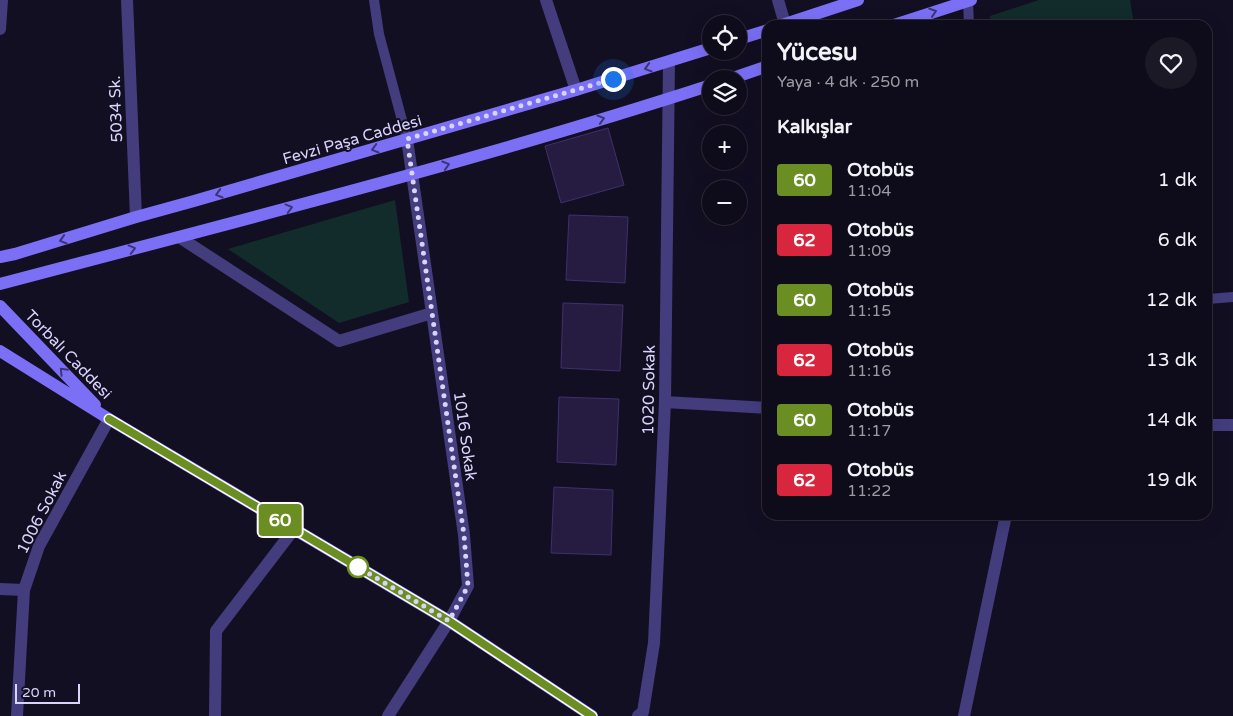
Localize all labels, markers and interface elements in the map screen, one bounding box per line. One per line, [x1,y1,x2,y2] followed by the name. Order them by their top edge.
[928,8,936,18] one-way arrow
[702,15,747,225] map controls
[702,15,747,60] button: locate
[1145,37,1197,89] button: heart
[777,38,858,67] text: Yücesu
[644,62,653,72] one-way arrow
[601,67,626,92] your location
[702,70,747,115] button: layers
[777,72,919,92] text: Yaya · 4 dk · 250 m
[105,75,127,143] street label: 5034 Sk.
[280,111,424,169] street label: Fevzi Paşa Caddesi
[597,114,605,124] one-way arrow
[777,116,852,138] text: Kalkışlar
[702,125,747,170] button: +
[371,143,379,153] one-way arrow
[847,159,914,181] text: Otobüs
[441,161,449,171] one-way arrow
[793,169,816,191] text: 60
[1158,169,1197,191] text: 1 dk
[702,180,747,225] button: −
[847,181,891,201] text: 11:04
[215,189,223,199] one-way arrow
[284,203,293,214] one-way arrow
[847,219,914,241] text: Otobüs
[793,229,816,251] text: 62
[1158,229,1197,251] text: 6 dk
[59,234,67,244] one-way arrow
[847,241,891,261] text: 11:09
[127,245,135,255] one-way arrow
[847,279,914,301] text: Otobüs
[793,289,816,311] text: 60
[1146,289,1197,311] text: 12 dk
[847,301,891,321] text: 11:15
[21,306,116,404] street label: Torbalı Caddesi
[847,339,914,361] text: Otobüs
[638,344,660,435] street label: 1020 Sokak
[793,349,816,371] text: 62
[1146,349,1197,371] text: 13 dk
[847,361,891,381] text: 11:16
[60,368,69,377] one-way arrow
[449,390,481,482] street label: 1016 Sokak
[847,399,914,421] text: Otobüs
[793,409,816,431] text: 60
[1146,409,1197,431] text: 14 dk
[847,421,891,441] text: 11:17
[847,459,914,481] text: Otobüs
[13,467,71,557] street label: 1006 Sokak
[793,469,816,491] text: 62
[1146,469,1197,491] text: 19 dk
[847,481,891,501] text: 11:22
[258,504,302,536] line badge: 60
[269,509,291,531] text: 60
[347,556,369,578] unlabelled marker
[15,681,80,704] scale bar
[22,684,56,701] text: 20 m

